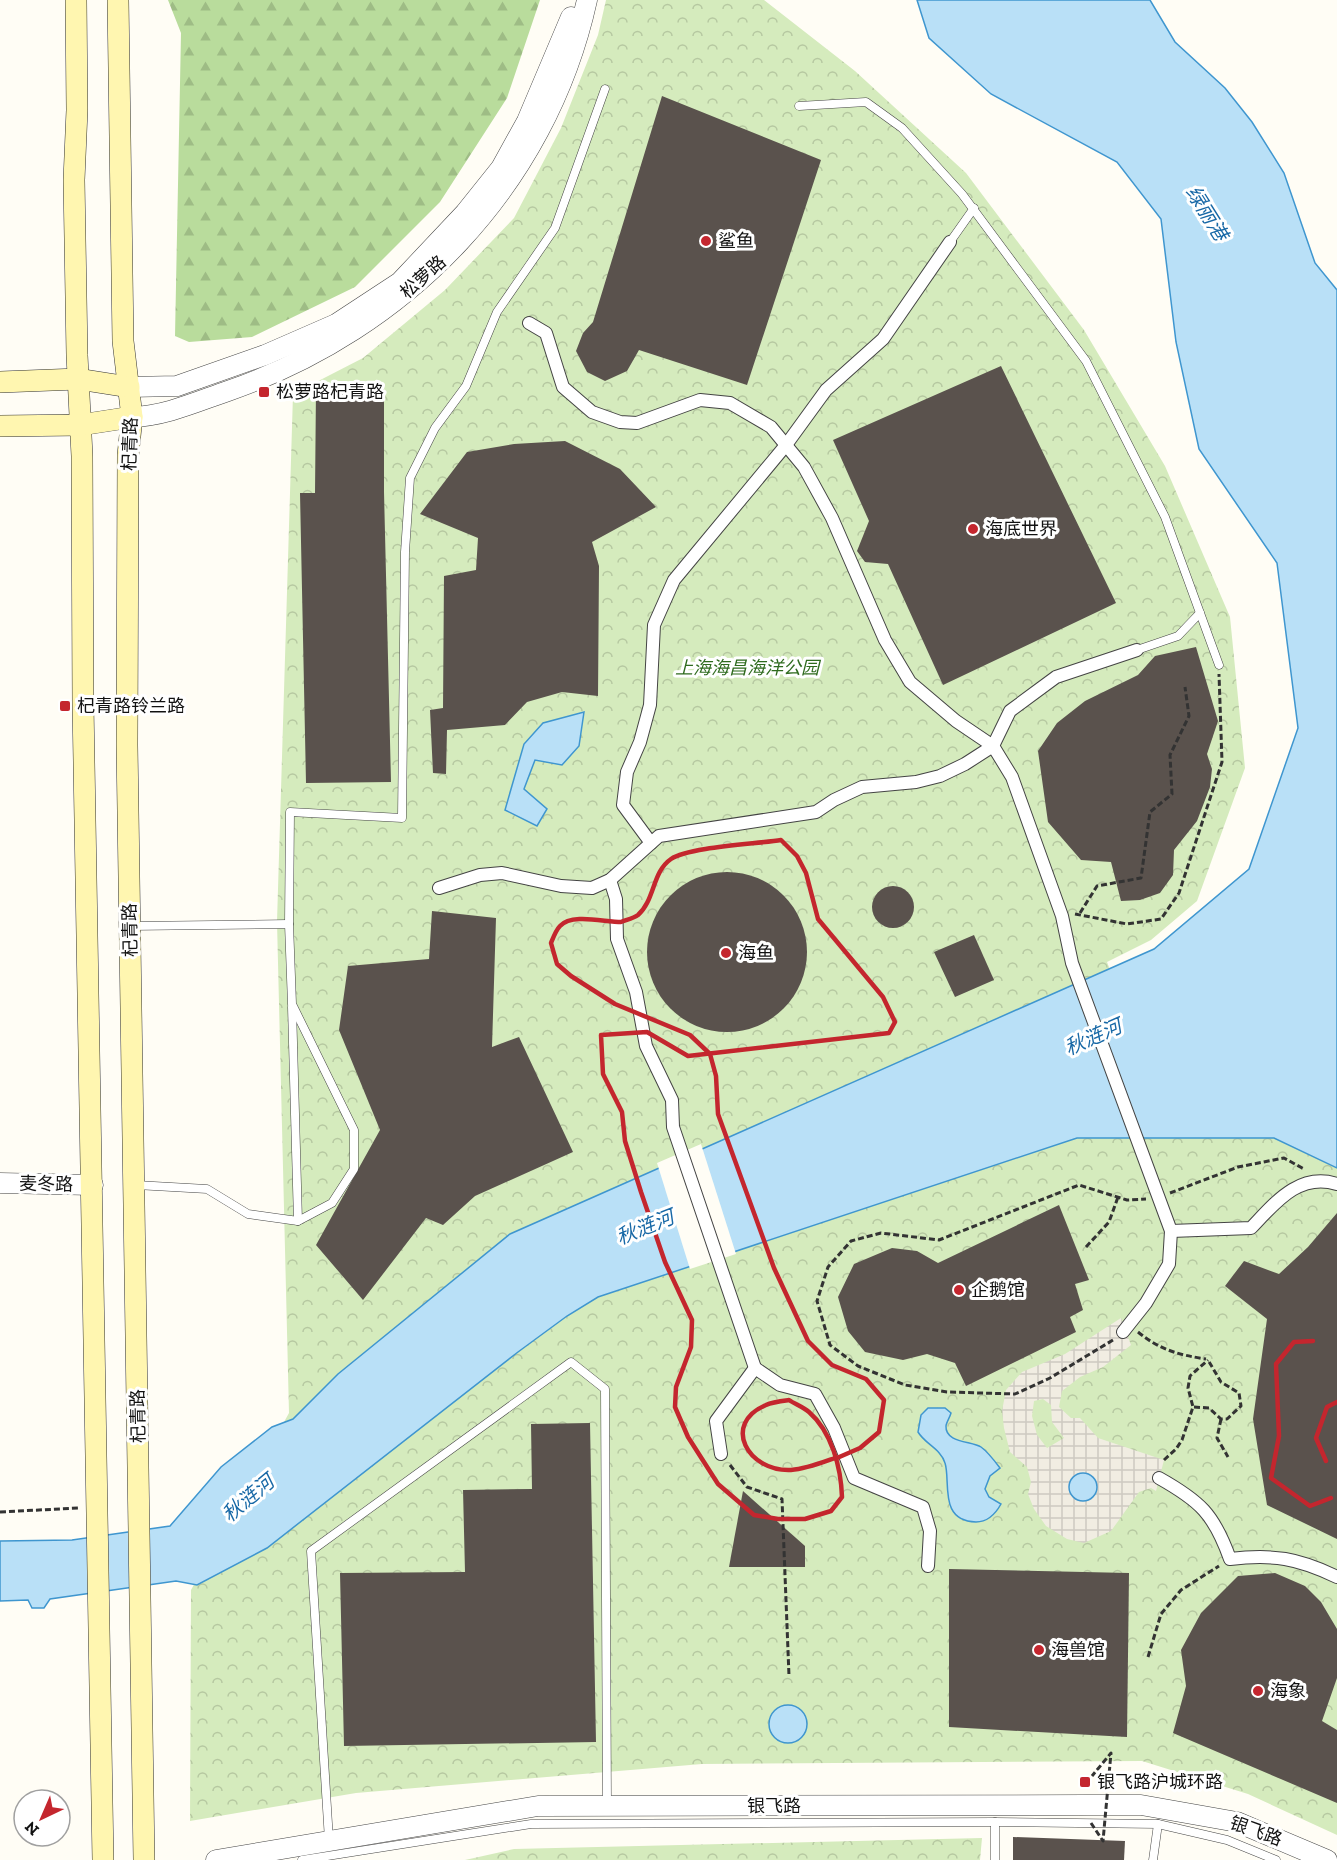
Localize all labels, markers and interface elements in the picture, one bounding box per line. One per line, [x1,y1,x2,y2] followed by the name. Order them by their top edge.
[1181,181,1235,247] water label: 绿丽港
[718,230,754,252] place label: 鲨鱼
[699,234,713,248] marker: 鲨鱼
[396,251,450,303] street label: 松萝路
[276,381,384,403] place label: 松萝路杞青路
[257,385,271,399] marker: 松萝路杞青路
[118,417,142,471] street label: 杞青路
[985,518,1057,540] place label: 海底世界
[966,522,980,536] marker: 海底世界
[675,657,822,679] park label: 上海海昌海洋公园
[77,695,185,717] place label: 杞青路铃兰路
[58,699,72,713] marker: 杞青路铃兰路
[119,903,141,957] street label: 杞青路
[738,942,774,964] place label: 海鱼
[719,946,733,960] marker: 海鱼
[1061,1012,1129,1060] water label: 秋涟河
[19,1173,73,1195] street label: 麦冬路
[613,1203,681,1249] water label: 秋涟河
[971,1279,1025,1301] place label: 企鹅馆
[952,1283,966,1297] marker: 企鹅馆
[127,1389,149,1443] street label: 杞青路
[217,1467,282,1526] water label: 秋涟河
[1051,1639,1105,1661] place label: 海兽馆
[1032,1643,1046,1657] marker: 海兽馆
[1270,1680,1306,1702] place label: 海象
[1251,1684,1265,1698] marker: 海象
[1097,1771,1223,1793] place label: 银飞路沪城环路
[1078,1775,1092,1789] marker: 银飞路沪城环路
[12,1788,72,1848] north arrow
[747,1795,801,1817] street label: 银飞路
[1227,1811,1285,1851] street label: 银飞路
[21,1817,43,1839] text: N

